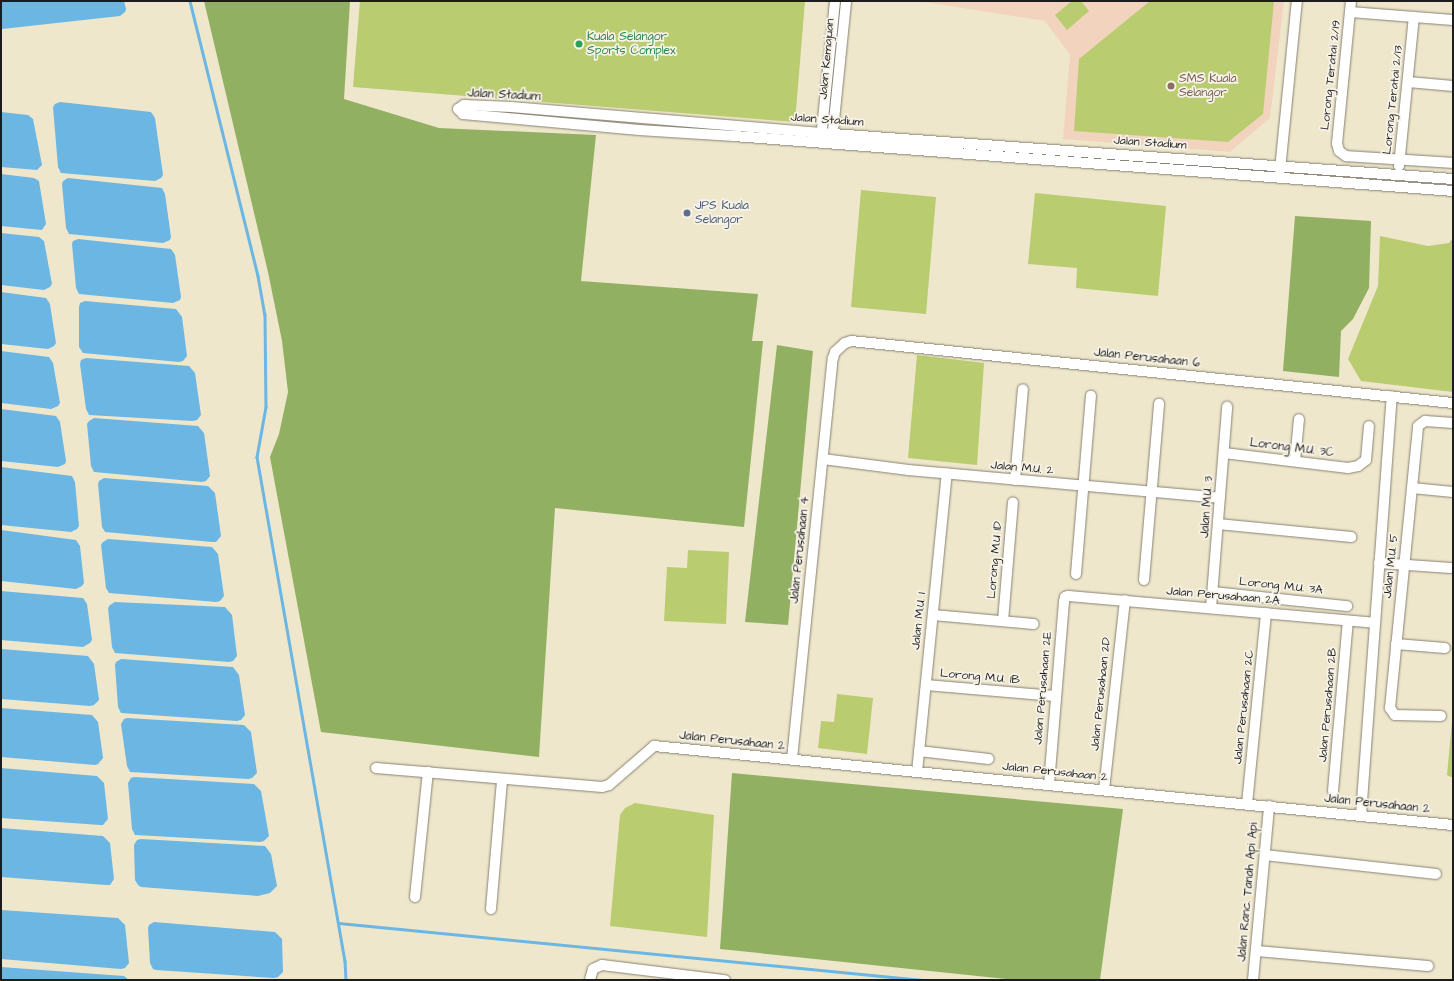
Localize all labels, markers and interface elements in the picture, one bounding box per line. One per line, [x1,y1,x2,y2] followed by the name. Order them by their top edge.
[816,18,838,100] street label: Jalan Kemajuan
[1318,19,1344,131] street label: Lorong Teratai 2/19
[587,30,676,58] place label: Kuala Selangor Sports Complex
[574,39,584,49] marker: Kuala Selangor Sports Complex
[1380,45,1406,155] street label: Lorong Teratai 2/13
[1179,72,1237,100] place label: SMS Kuala Selangor
[1166,81,1176,91] marker: SMS Kuala Selangor
[467,86,541,104] street label: Jalan Stadium
[790,110,864,130] street label: Jalan Stadium
[1113,133,1187,153] street label: Jalan Stadium
[695,199,749,227] place label: JPS Kuala Selangor
[682,208,692,218] marker: JPS Kuala Selangor
[1093,345,1201,371] street label: Jalan Perusahaan 6
[1249,436,1335,460] street label: Lorong M.U. 3C
[990,458,1054,478] street label: Jalan M.U. 2
[1198,475,1216,539] street label: Jalan M.U. 3
[787,496,813,604] street label: Jalan Perusahaan 4
[984,521,1006,599] street label: Lorong M.U 1D
[1380,533,1402,599] street label: Jalan M.U. 5
[1238,574,1324,598] street label: Lorong M.U. 3A
[1166,584,1280,608] street label: Jalan Perusahaan 2A
[909,592,929,650] street label: Jalan M.U. 1
[1031,631,1055,745] street label: Jalan Perusahaan 2E
[1088,637,1114,751] street label: Jalan Perusahaan 2D
[1316,647,1340,763] street label: Jalan Perusahaan 2B
[1231,649,1257,765] street label: Jalan Perusahaan 2C
[939,666,1021,688] street label: Lorong M.U. 1B
[679,728,785,754] street label: Jalan Perusahaan 2
[1002,759,1108,785] street label: Jalan Perusahaan 2
[1324,791,1430,817] street label: Jalan Perusahaan 2
[1235,822,1261,962] street label: Jalan Ranc. Tanah Api Api

